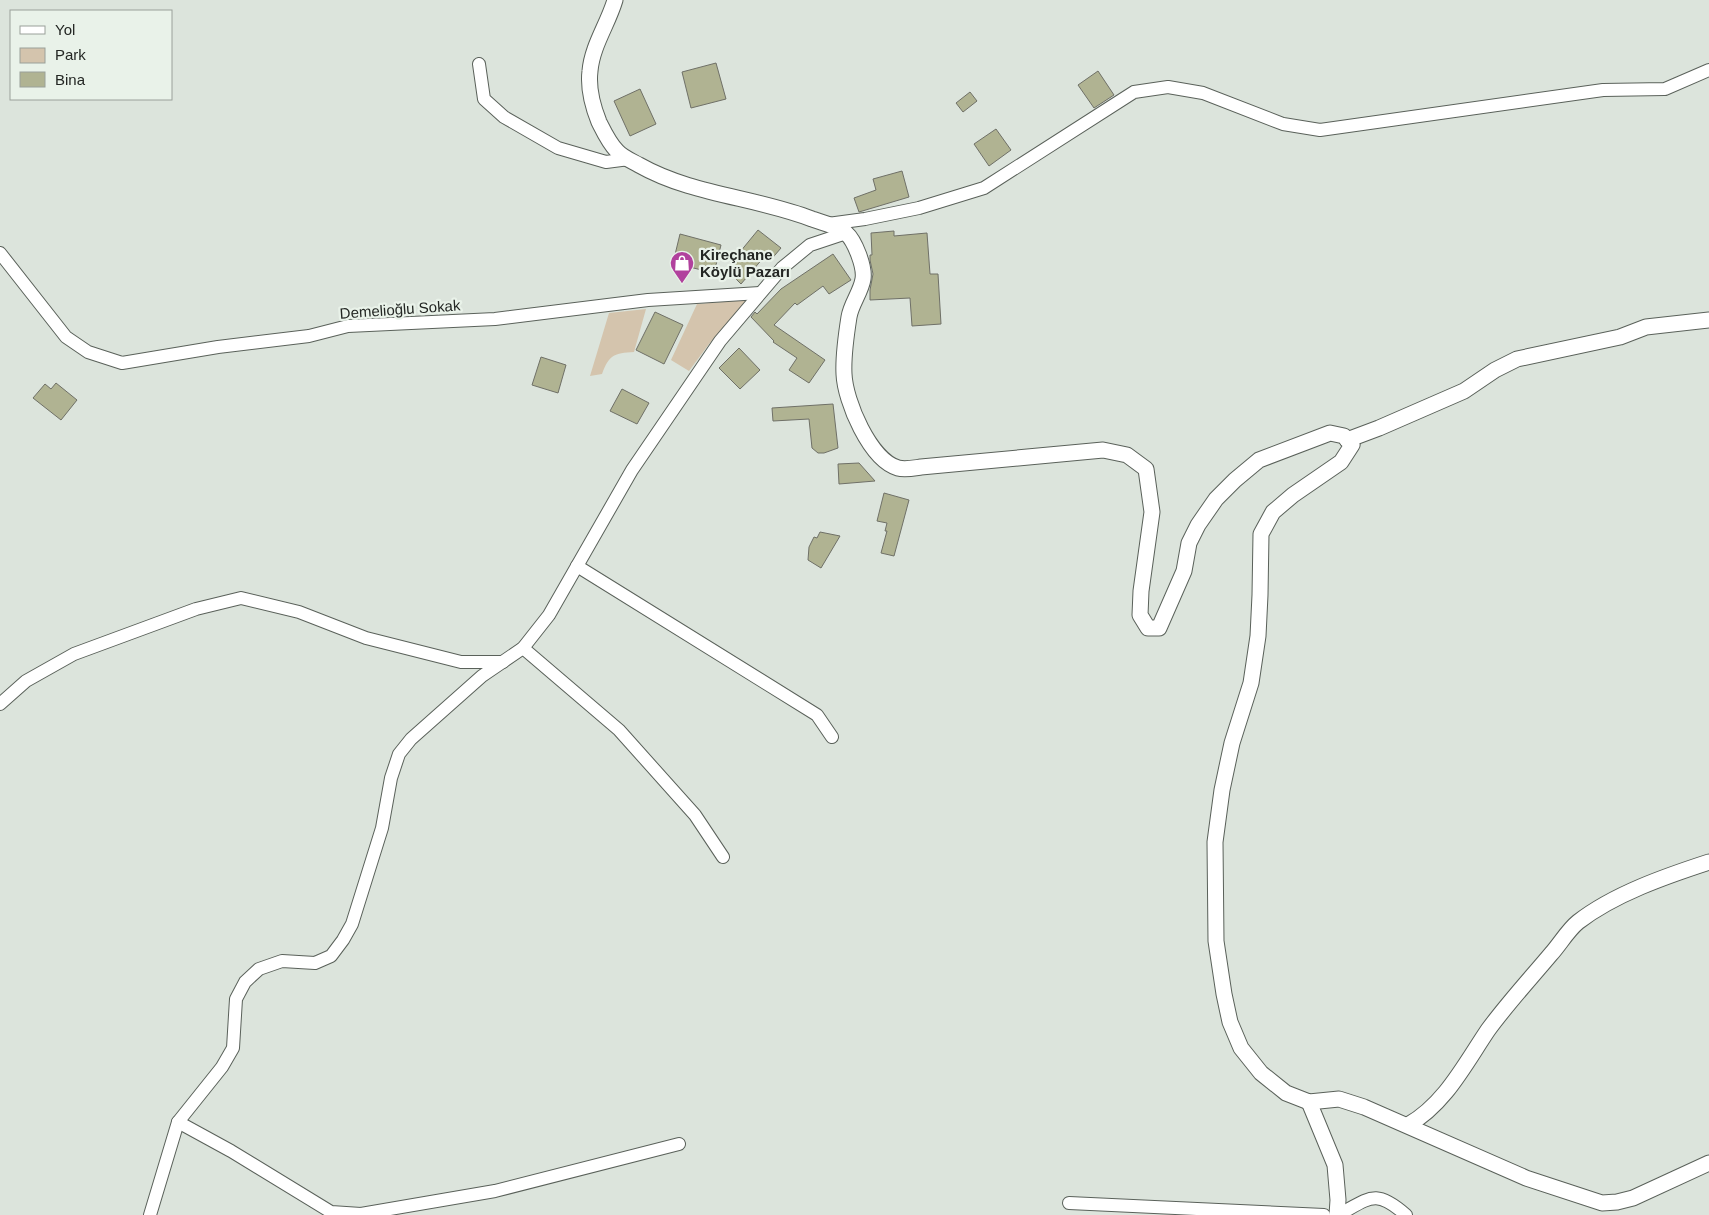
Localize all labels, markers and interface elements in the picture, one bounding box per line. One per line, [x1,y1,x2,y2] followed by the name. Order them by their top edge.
[10,10,172,100] legend
[55,21,75,38] text: Yol
[55,46,86,63] text: Park
[55,71,86,88] text: Bina
[700,246,790,280] place label: Kireçhane Köylü Pazarı
[669,250,695,284] shop icon: Kireçhane Köylü Pazarı
[339,296,461,322] street label: Demelioğlu Sokak

